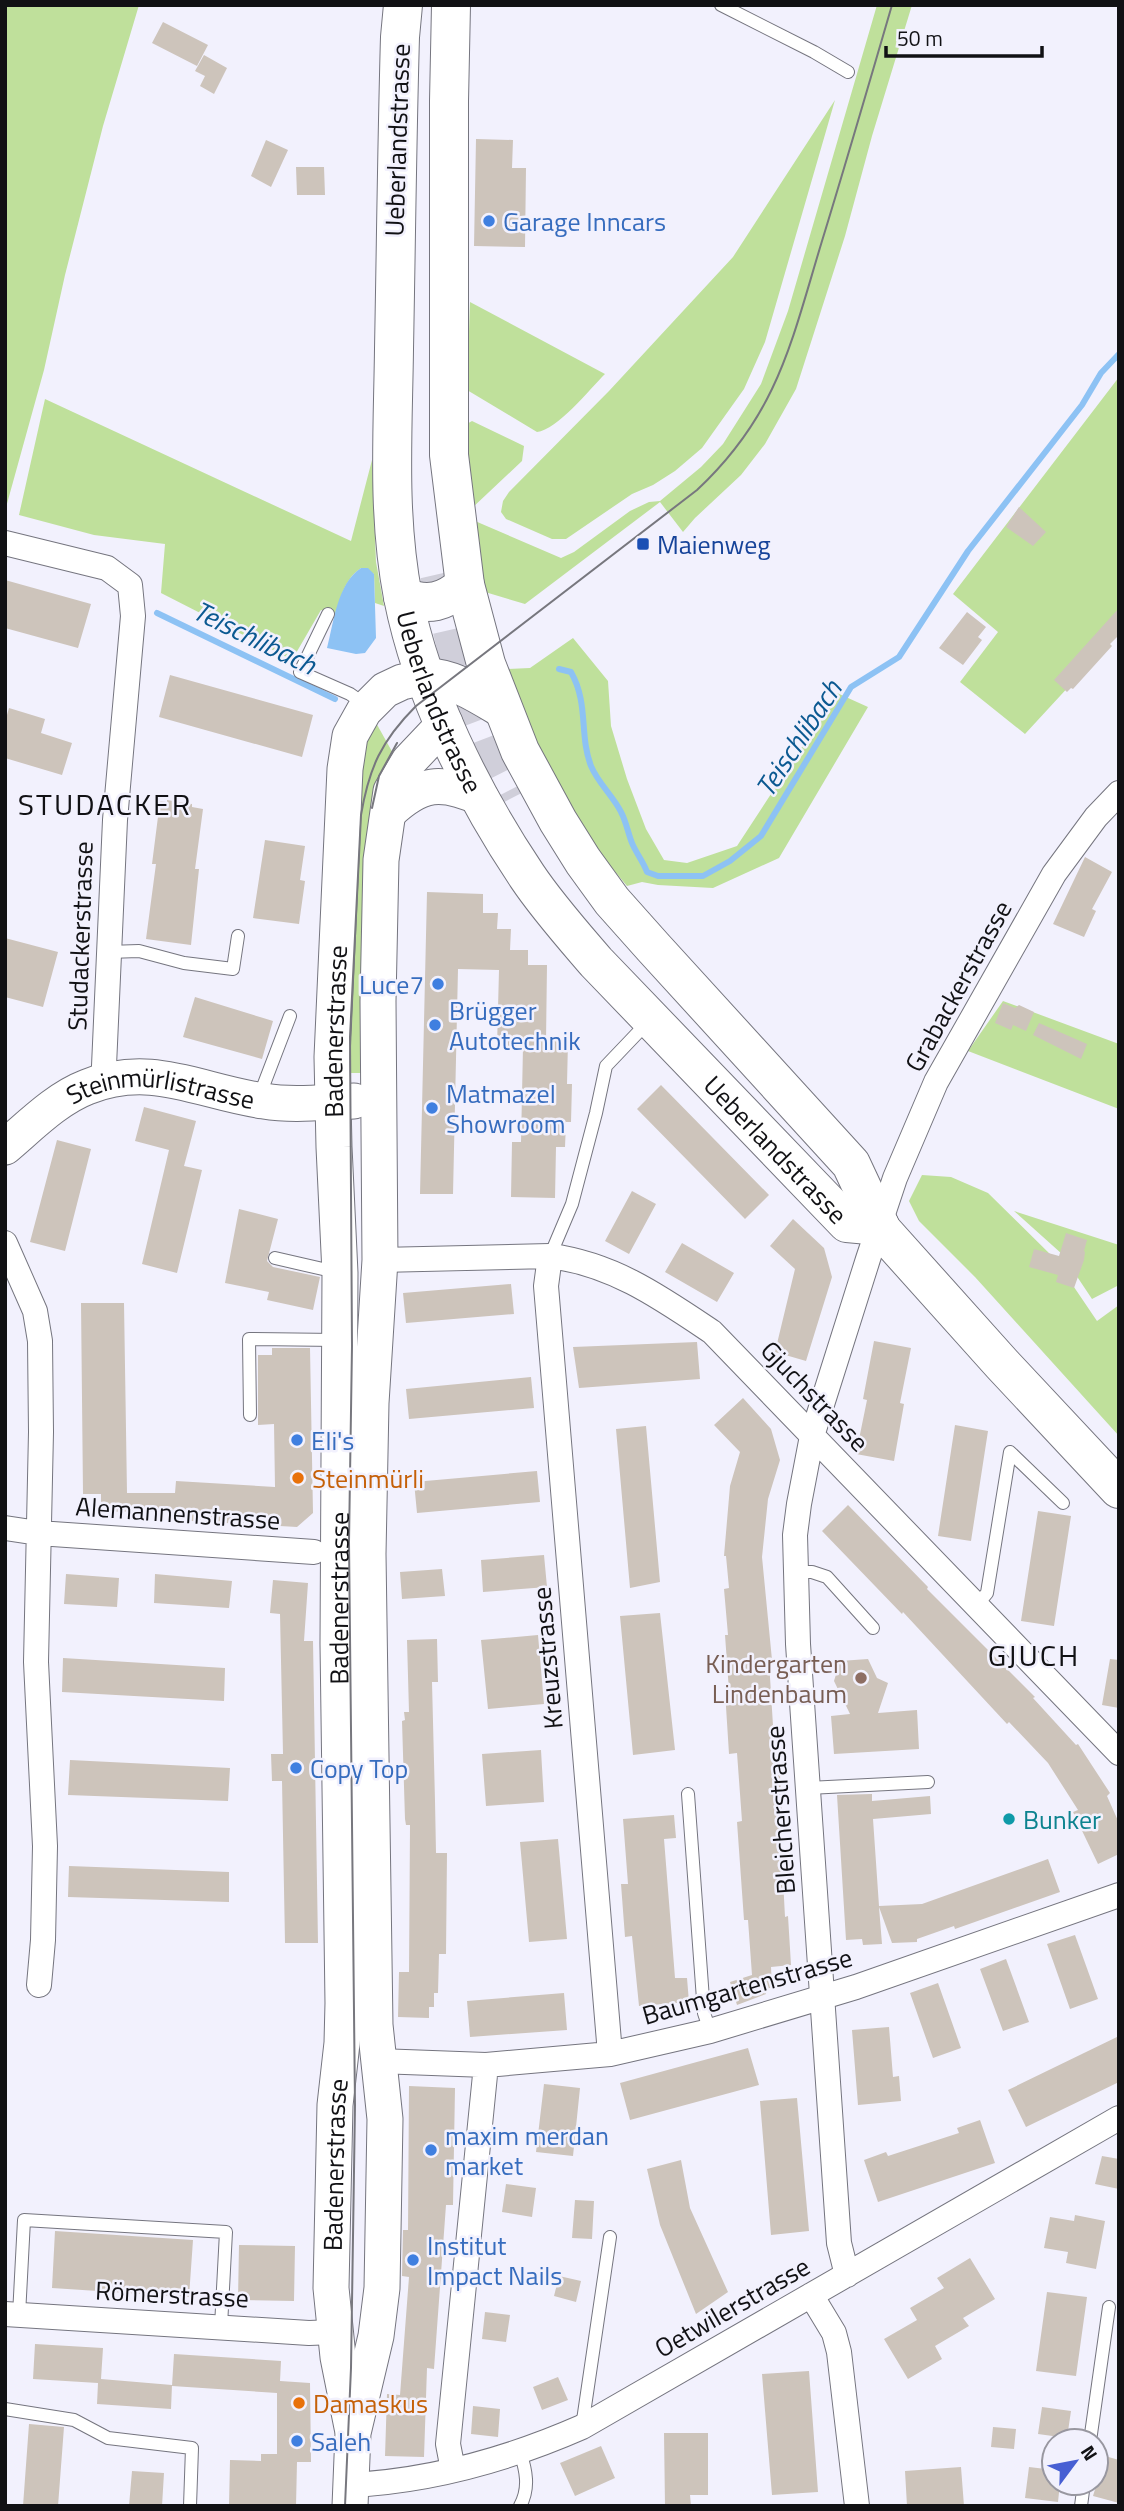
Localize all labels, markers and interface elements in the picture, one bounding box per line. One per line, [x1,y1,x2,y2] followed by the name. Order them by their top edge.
[886,14,1042,58] scale bar
[897,22,943,54] text: 50 m
[374,43,420,237] street label: Ueberlandstrasse
[503,202,666,241] place label: Garage Inncars
[481,213,497,229] marker: Garage Inncars
[657,525,771,564] place label: Maienweg
[635,536,651,552] marker: Maienweg
[186,589,325,686] water label: Teischlibach
[387,607,493,800] street label: Ueberlandstrasse
[744,670,853,805] water label: Teischlibach
[18,781,192,827] district label: STUDACKER
[57,841,103,1031] street label: Studackerstrasse
[895,893,1021,1079] street label: Grabackerstrasse
[312,944,357,1118] street label: Badenerstrasse
[359,965,424,1004] place label: Luce7
[430,976,446,992] marker: Luce7
[449,991,581,1060] place label: Brügger Autotechnik
[427,1017,443,1033] marker: Brügger Autotechnik
[59,1057,258,1119] street label: Steinmürlistrasse
[695,1066,857,1232] street label: Ueberlandstrasse
[446,1074,565,1143] place label: Matmazel Showroom
[424,1100,440,1116] marker: Matmazel Showroom
[752,1332,878,1460] street label: Gjuchstrasse
[311,1421,354,1460] place label: Eli's
[289,1432,305,1448] marker: Eli's
[312,1459,424,1498] place label: Steinmürli
[290,1470,306,1486] marker: Steinmürli
[74,1486,282,1540] street label: Alemannenstrasse
[318,1512,358,1685] street label: Badenerstrasse
[521,1585,573,1731] street label: Kreuzstrasse
[988,1632,1080,1678] district label: GJUCH
[705,1644,847,1713] place label: Kindergarten Lindenbaum
[853,1670,869,1686] marker: Kindergarten Lindenbaum
[755,1724,805,1896] street label: Bleicherstrasse
[310,1749,408,1788] place label: Copy Top
[288,1760,304,1776] marker: Copy Top
[1023,1800,1101,1839] place label: Bunker
[1001,1811,1017,1827] marker: Bunker
[637,1937,857,2035] street label: Baumgartenstrasse
[312,2076,357,2252] street label: Badenerstrasse
[445,2116,609,2185] place label: maxim merdan market
[423,2142,439,2158] marker: maxim merdan market
[427,2226,562,2295] place label: Institut Impact Nails
[647,2247,817,2367] street label: Oetwilerstrasse
[405,2252,421,2268] marker: Institut Impact Nails
[94,2270,250,2318] street label: Römerstrasse
[313,2384,428,2423] place label: Damaskus
[291,2395,307,2411] marker: Damaskus
[311,2422,371,2461] place label: Saleh
[1040,2427,1110,2497] north arrow
[289,2433,305,2449] marker: Saleh
[1074,2439,1106,2466] text: N

